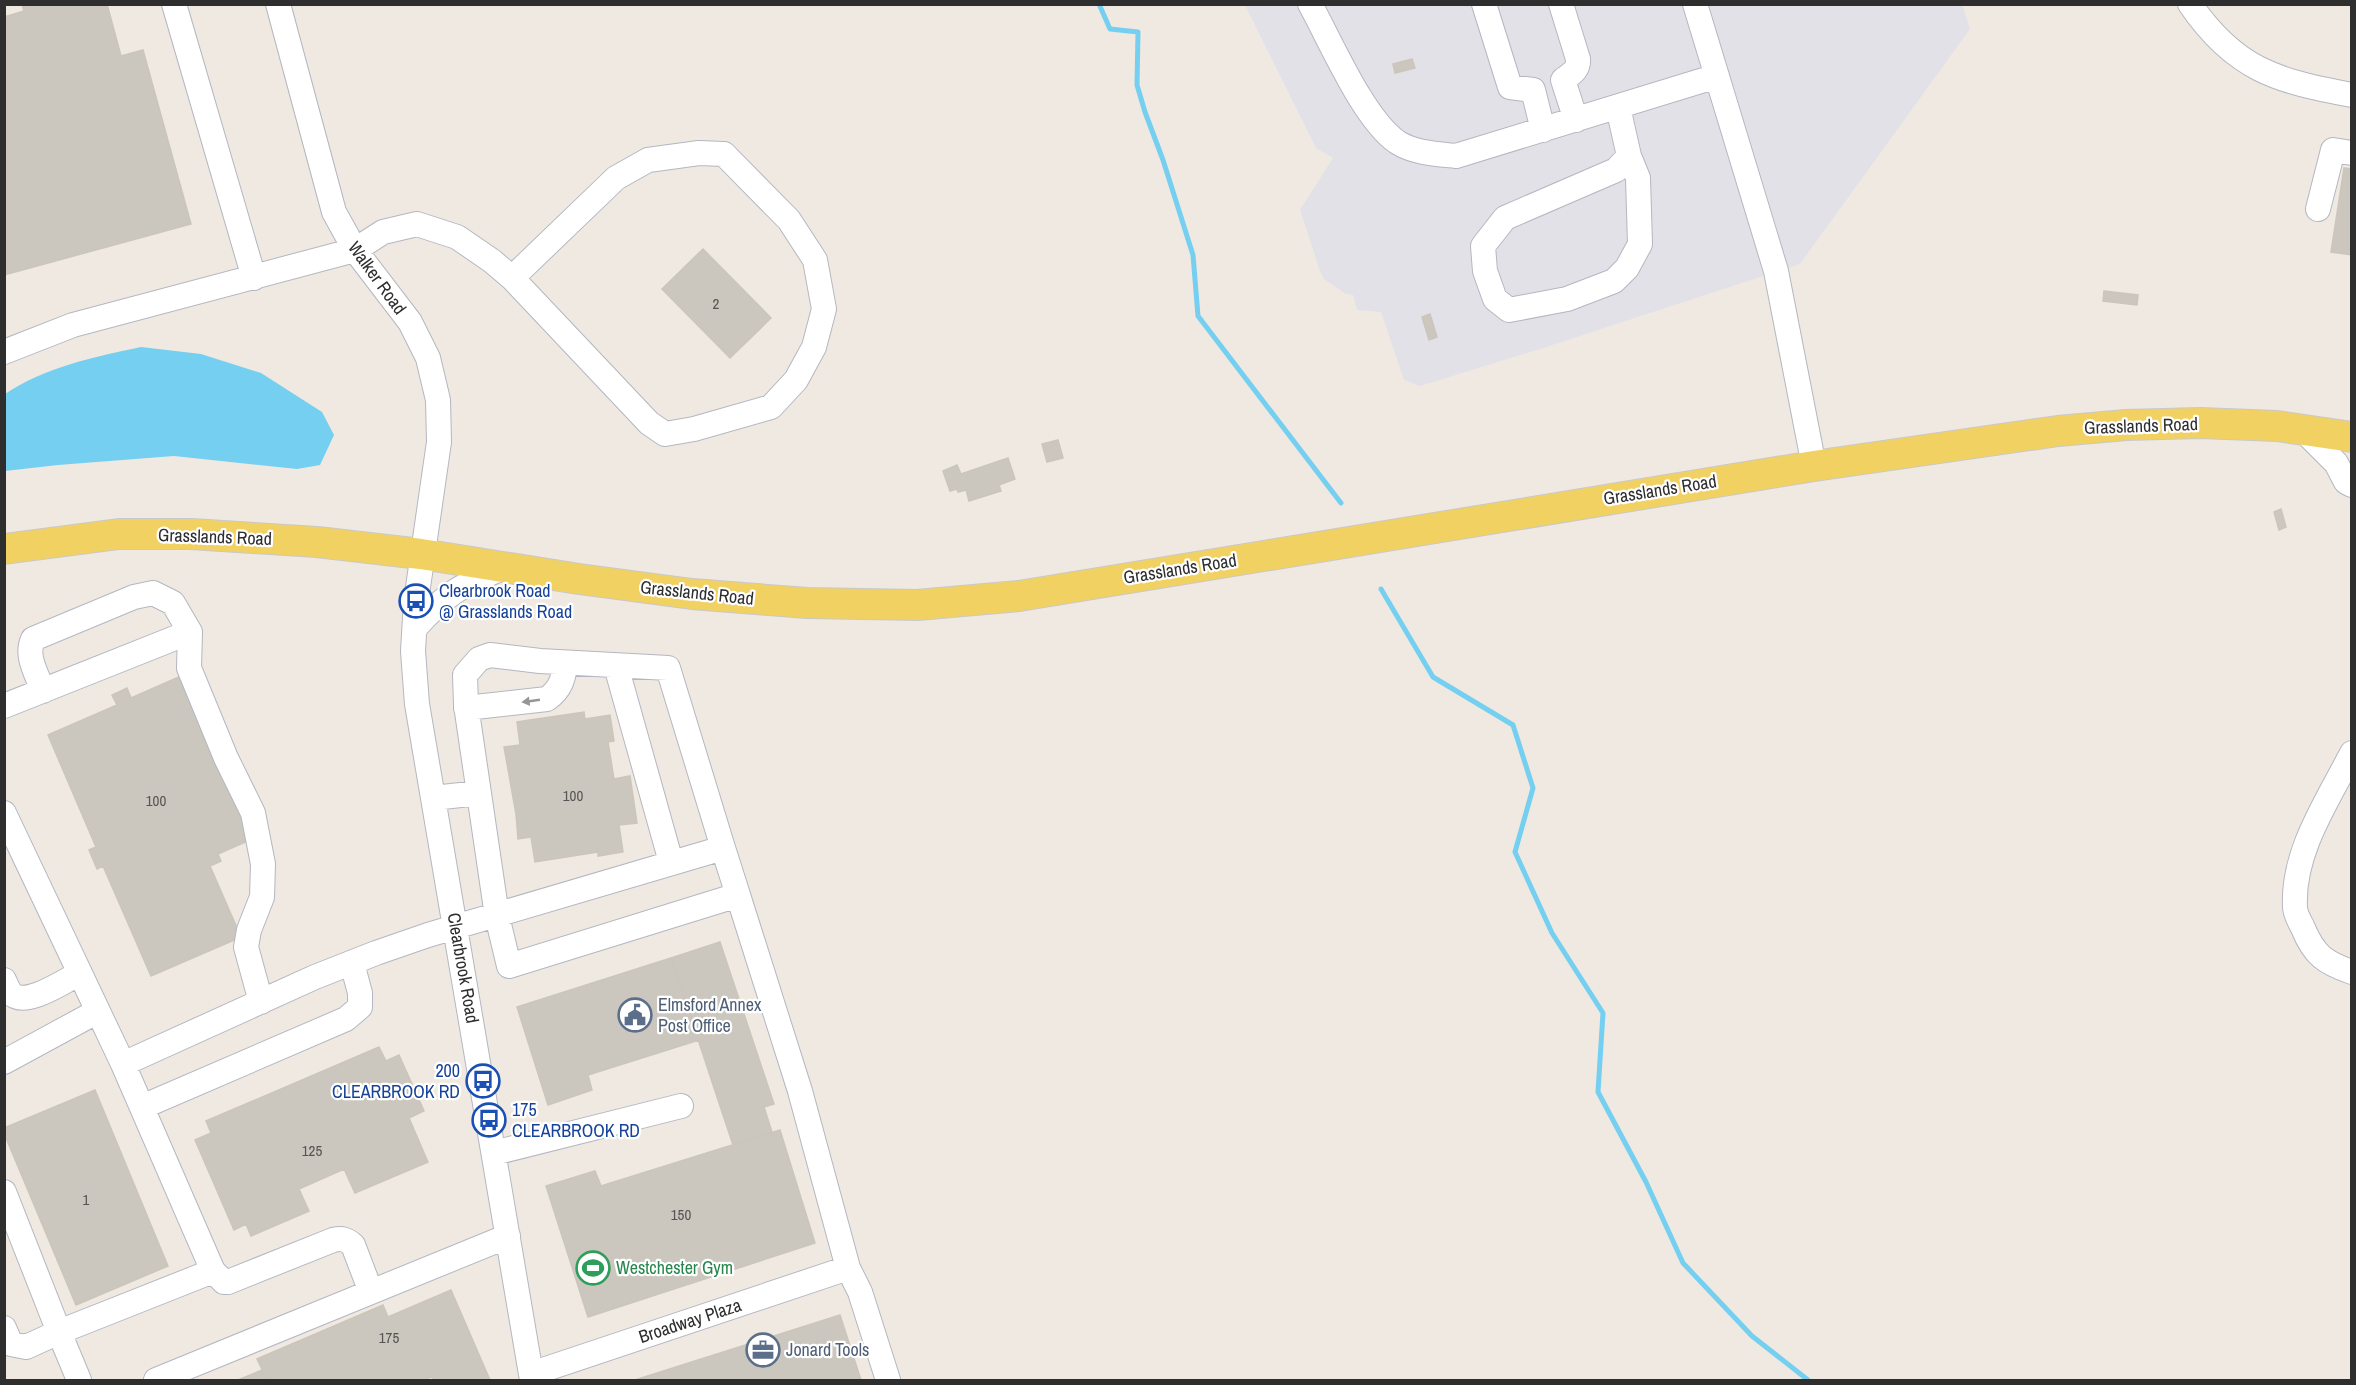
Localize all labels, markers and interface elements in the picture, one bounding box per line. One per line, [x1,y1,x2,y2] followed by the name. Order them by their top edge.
[342,236,412,319] street label: Walker Road
[713,293,720,314] house number: 2
[2084,411,2198,440] street label: Grasslands Road
[1602,468,1718,511] street label: Grasslands Road
[158,522,272,551] street label: Grasslands Road
[1122,547,1238,590] street label: Grasslands Road
[639,574,755,611] street label: Grasslands Road
[439,578,572,624] place label: Clearbrook Road @ Grasslands Road
[398,583,434,619] bus stop icon: Clearbrook Road @ Grasslands Road
[522,697,541,706] one-way arrow
[563,785,583,806] house number: 100
[146,790,166,811] house number: 100
[441,911,485,1025] street label: Clearbrook Road
[658,992,762,1038] place label: Elmsford Annex Post Office
[617,997,653,1033] public building icon: Elmsford Annex Post Office
[332,1058,460,1104] place label: 200 CLEARBROOK RD
[465,1063,501,1099] bus stop icon: 200 CLEARBROOK RD
[512,1097,640,1143] place label: 175 CLEARBROOK RD
[471,1102,507,1138] bus stop icon: 175 CLEARBROOK RD
[302,1140,322,1161] house number: 125
[83,1189,90,1210] house number: 1
[671,1204,691,1225] house number: 150
[575,1250,611,1286] sports icon: Westchester Gym
[616,1255,733,1280] place label: Westchester Gym
[635,1292,744,1349] street label: Broadway Plaza
[379,1327,399,1348] house number: 175
[745,1332,781,1368] office icon: Jonard Tools
[786,1337,869,1362] place label: Jonard Tools

